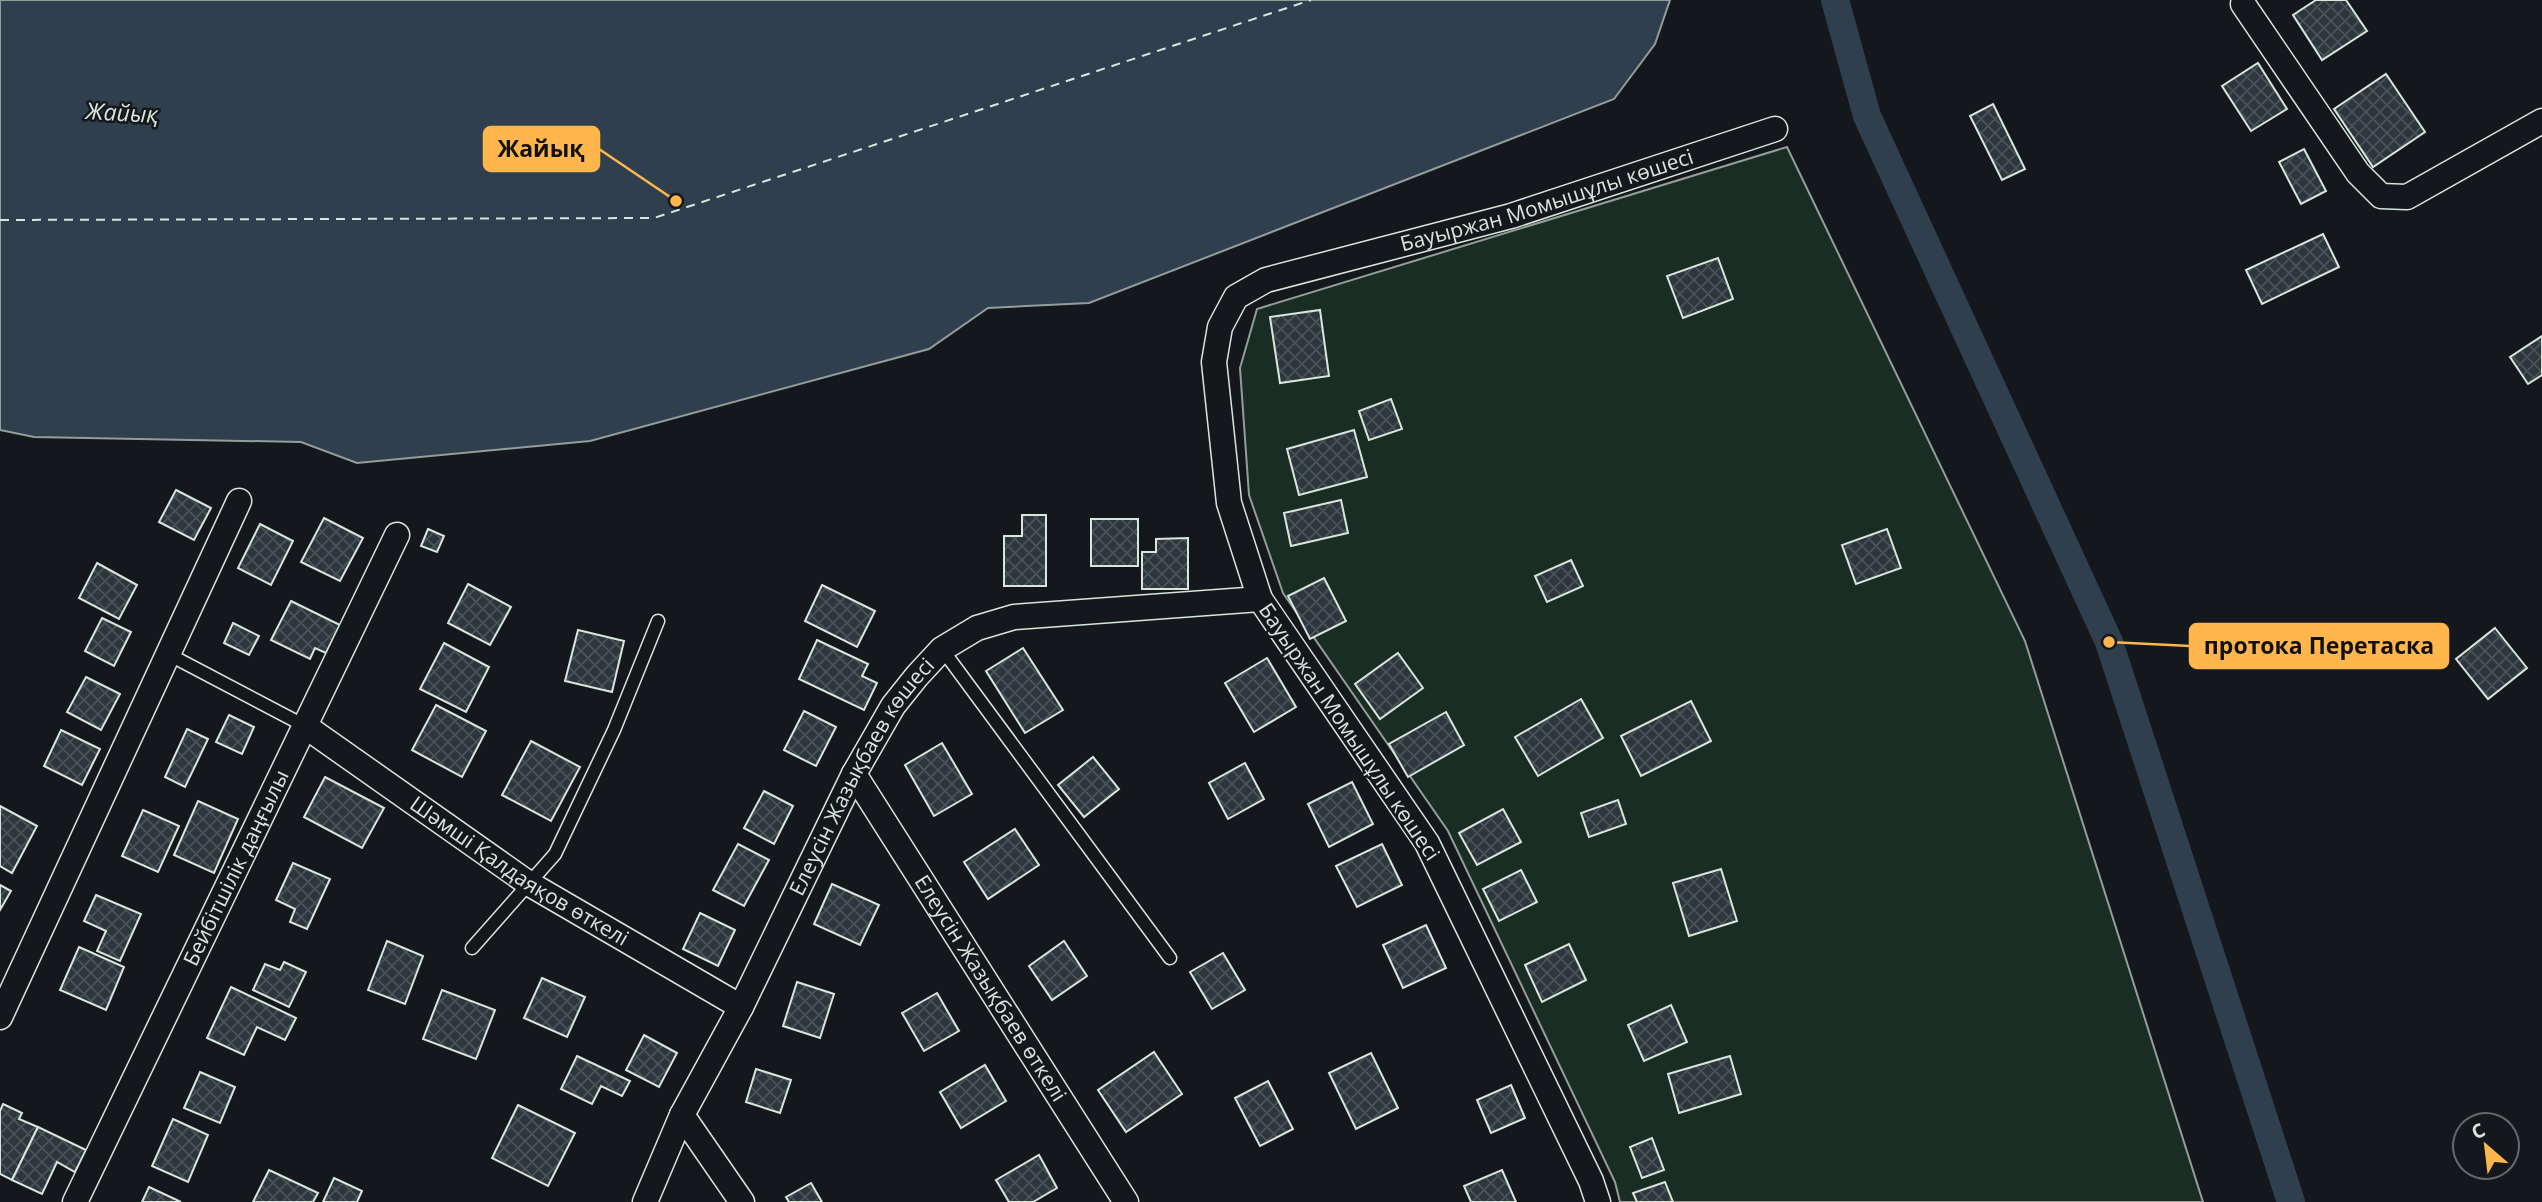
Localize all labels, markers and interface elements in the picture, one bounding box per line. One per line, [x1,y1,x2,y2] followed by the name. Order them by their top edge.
[83,94,159,130] water label: Жайық
[484,127,599,171] callout: Жайық
[498,132,585,164] text: Жайық
[1397,142,1697,257] street label: Бауыржан Момышұлы көшесі
[1253,597,1447,866] street label: Бауыржан Момышұлы көшесі
[2190,624,2448,668] callout: протока Перетаска
[2204,629,2434,661] text: протока Перетаска
[782,651,940,900] street label: Елеусін Жазықбаев көшесі
[176,765,295,970] street label: Бейбітшілік даңғылы
[405,789,634,952] street label: Шәмші Қалдаяқов өткелі
[909,869,1074,1106] street label: Елеусін Жазықбаев өткелі
[2451,1111,2521,1181] north arrow
[2467,1117,2489,1145] text: С

